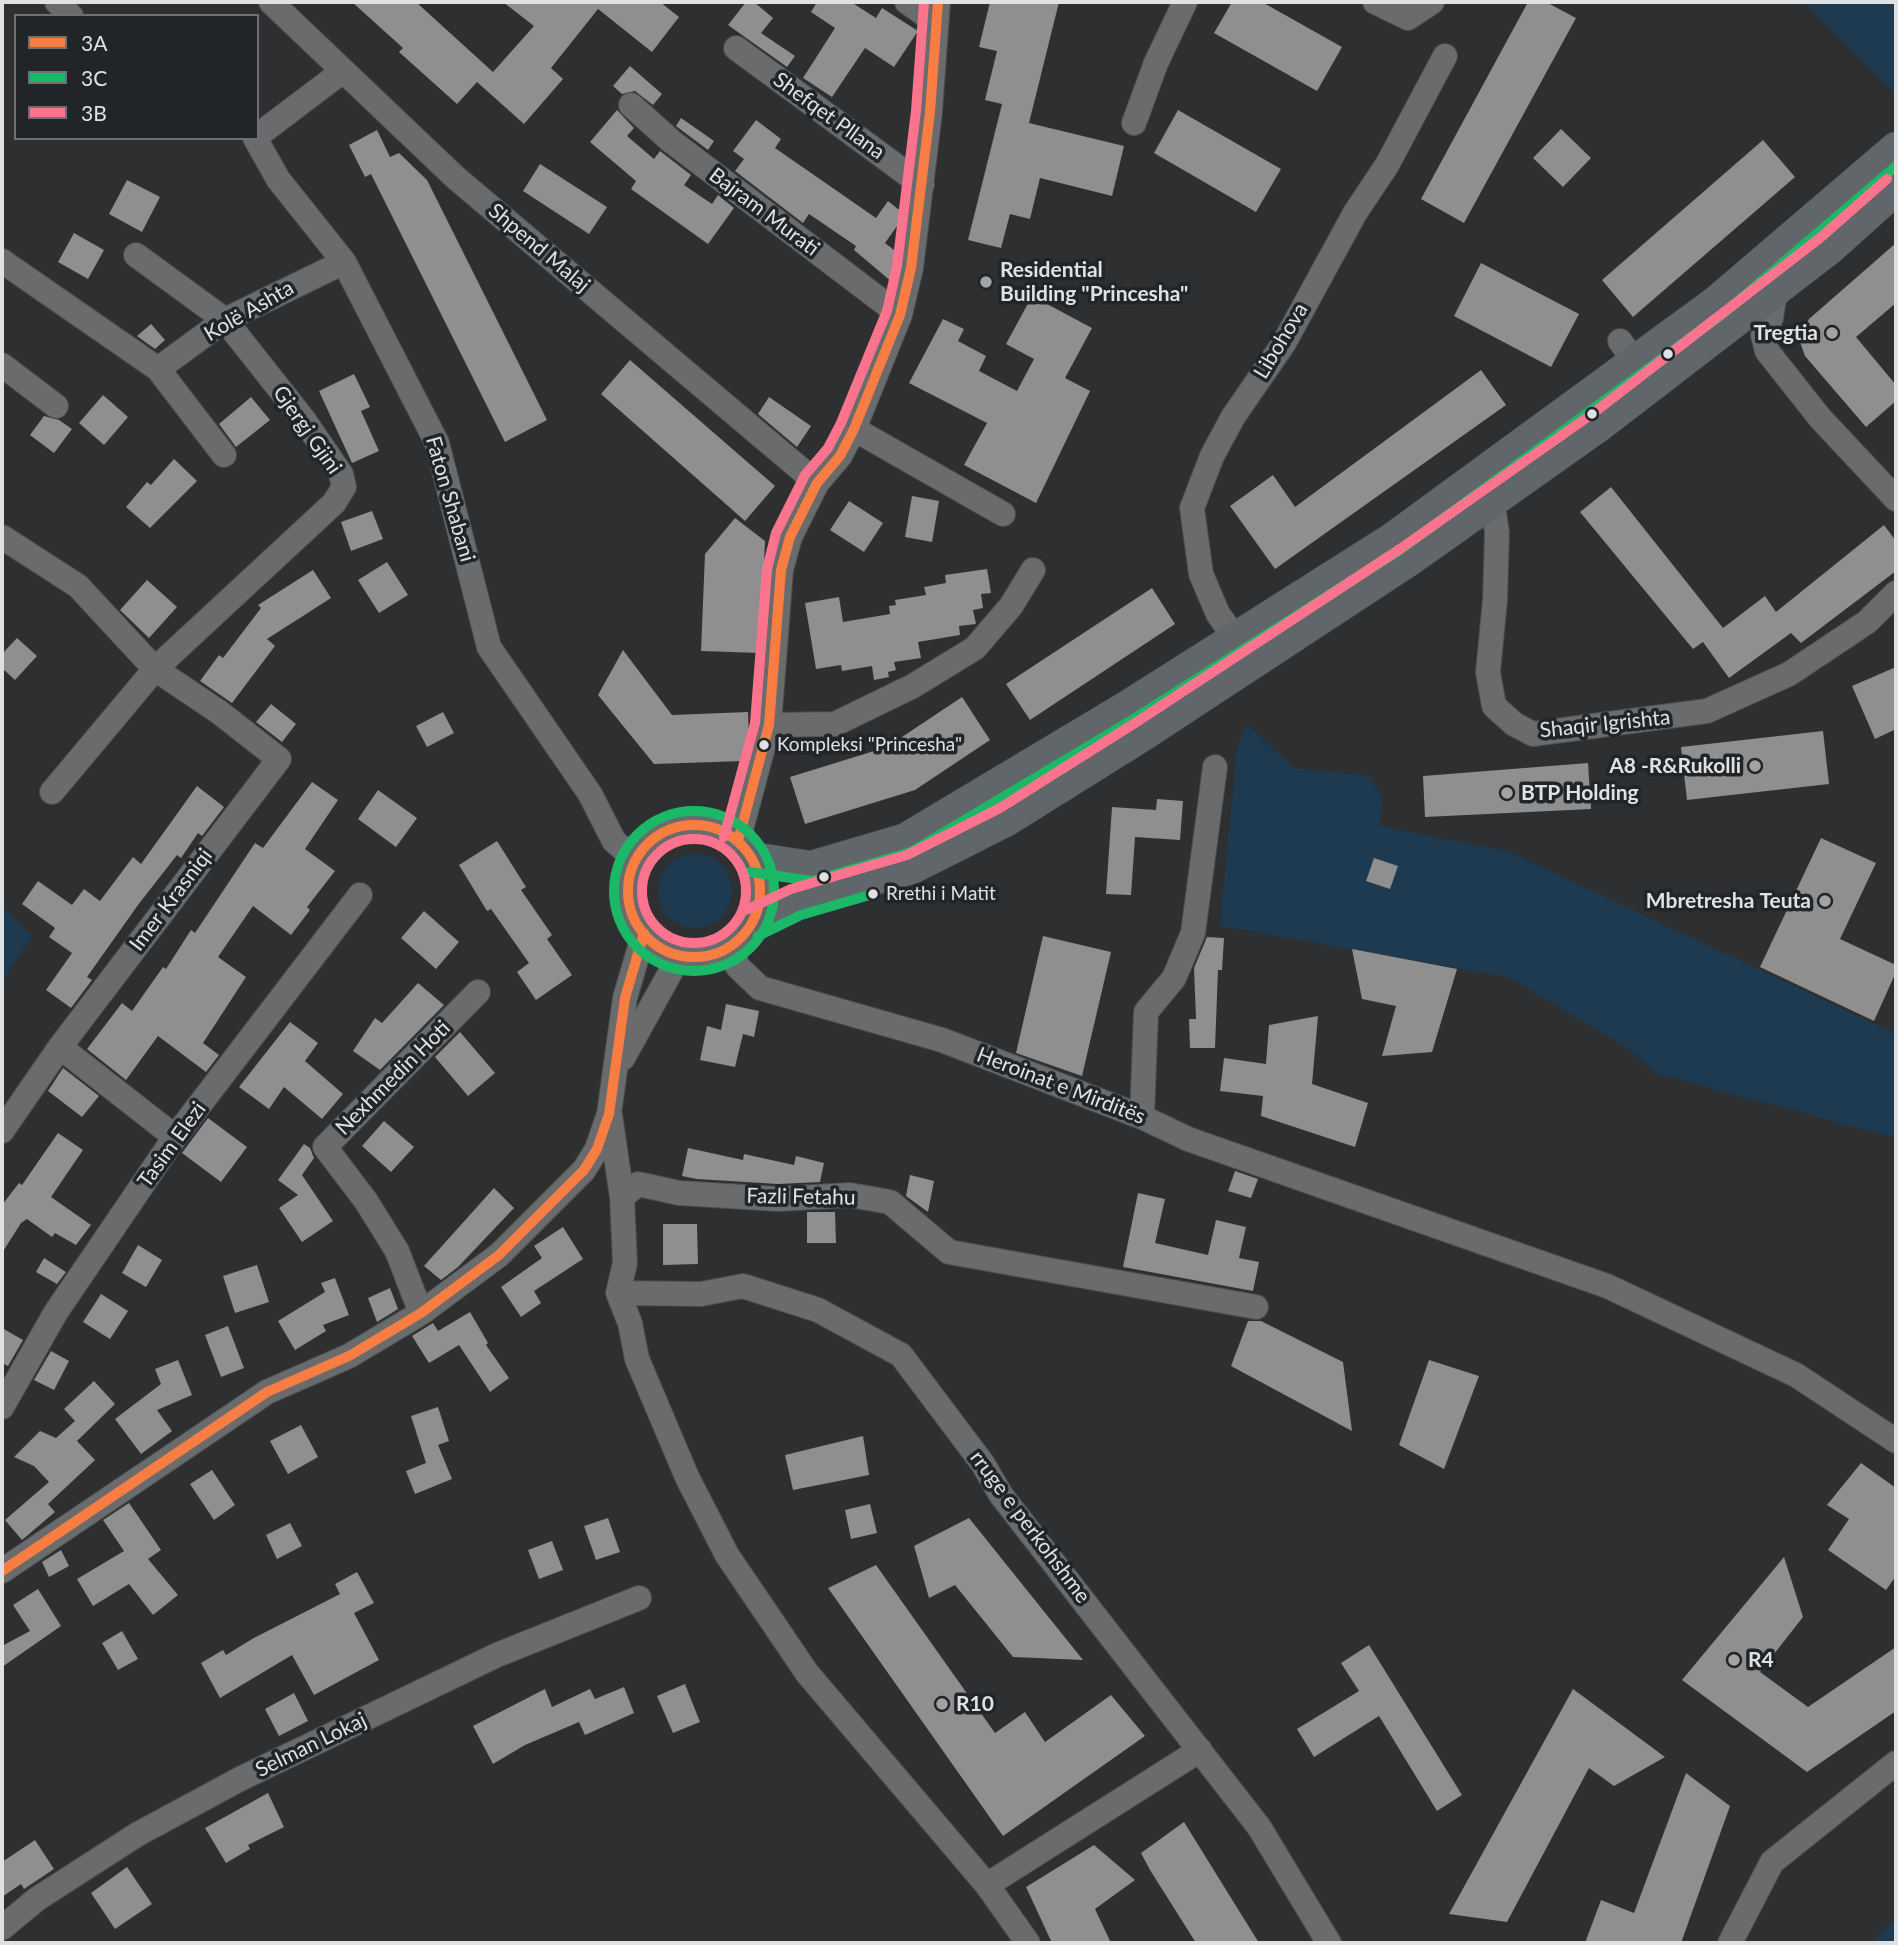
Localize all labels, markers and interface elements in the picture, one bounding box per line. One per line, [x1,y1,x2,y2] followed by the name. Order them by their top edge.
[14,14,259,140] legend
[81,30,107,55] text: 3A
[81,65,107,90] text: 3C
[768,67,890,165] street label: Shefqet Pllana
[81,100,107,125] text: 3B
[704,162,824,262] street label: Bajram Murati
[483,198,595,298] street label: Shpend Malaj
[1000,257,1188,307] place label: Residential Building "Princesha"
[978,274,994,290] marker: Residential Building "Princesha"
[200,275,298,347] street label: Kolë Ashta
[1249,299,1313,383] street label: Libohova
[1754,320,1818,346] place label: Tregtia
[1824,325,1840,341] marker: Tregtia
[1661,347,1675,361] unlabelled marker
[267,381,347,479] street label: Gjergj Gjini
[1585,407,1599,421] unlabelled marker
[420,433,480,565] street label: Faton Shabani
[1539,705,1671,743] street label: Shaqir Igrishta
[777,734,962,756] place label: Kompleksi "Princesha"
[757,738,771,752] marker: Kompleksi "Princesha"
[1609,753,1741,779] place label: A8 -R&Rukolli
[1747,758,1763,774] marker: A8 -R&Rukolli
[1521,780,1639,806] place label: BTP Holding
[1499,785,1515,801] marker: BTP Holding
[124,844,218,956] street label: Imer Krasniqi
[817,870,831,884] unlabelled marker
[886,883,996,905] place label: Rrethi i Matit
[866,887,880,901] marker: Rrethi i Matit
[1646,888,1811,914] place label: Mbretresha Teuta
[1817,893,1833,909] marker: Mbretresha Teuta
[331,1016,455,1140] street label: Nexhmedin Hoti
[973,1042,1149,1130] street label: Heroinat e Mirditës
[132,1097,212,1193] street label: Tasim Elezi
[746,1183,856,1211] street label: Fazli Fetahu
[965,1446,1095,1608] street label: rruge e perkohshme
[1748,1647,1774,1673] place label: R4
[1726,1652,1742,1668] marker: R4
[956,1691,994,1717] place label: R10
[934,1696,950,1712] marker: R10
[251,1707,371,1783] street label: Selman Lokaj

